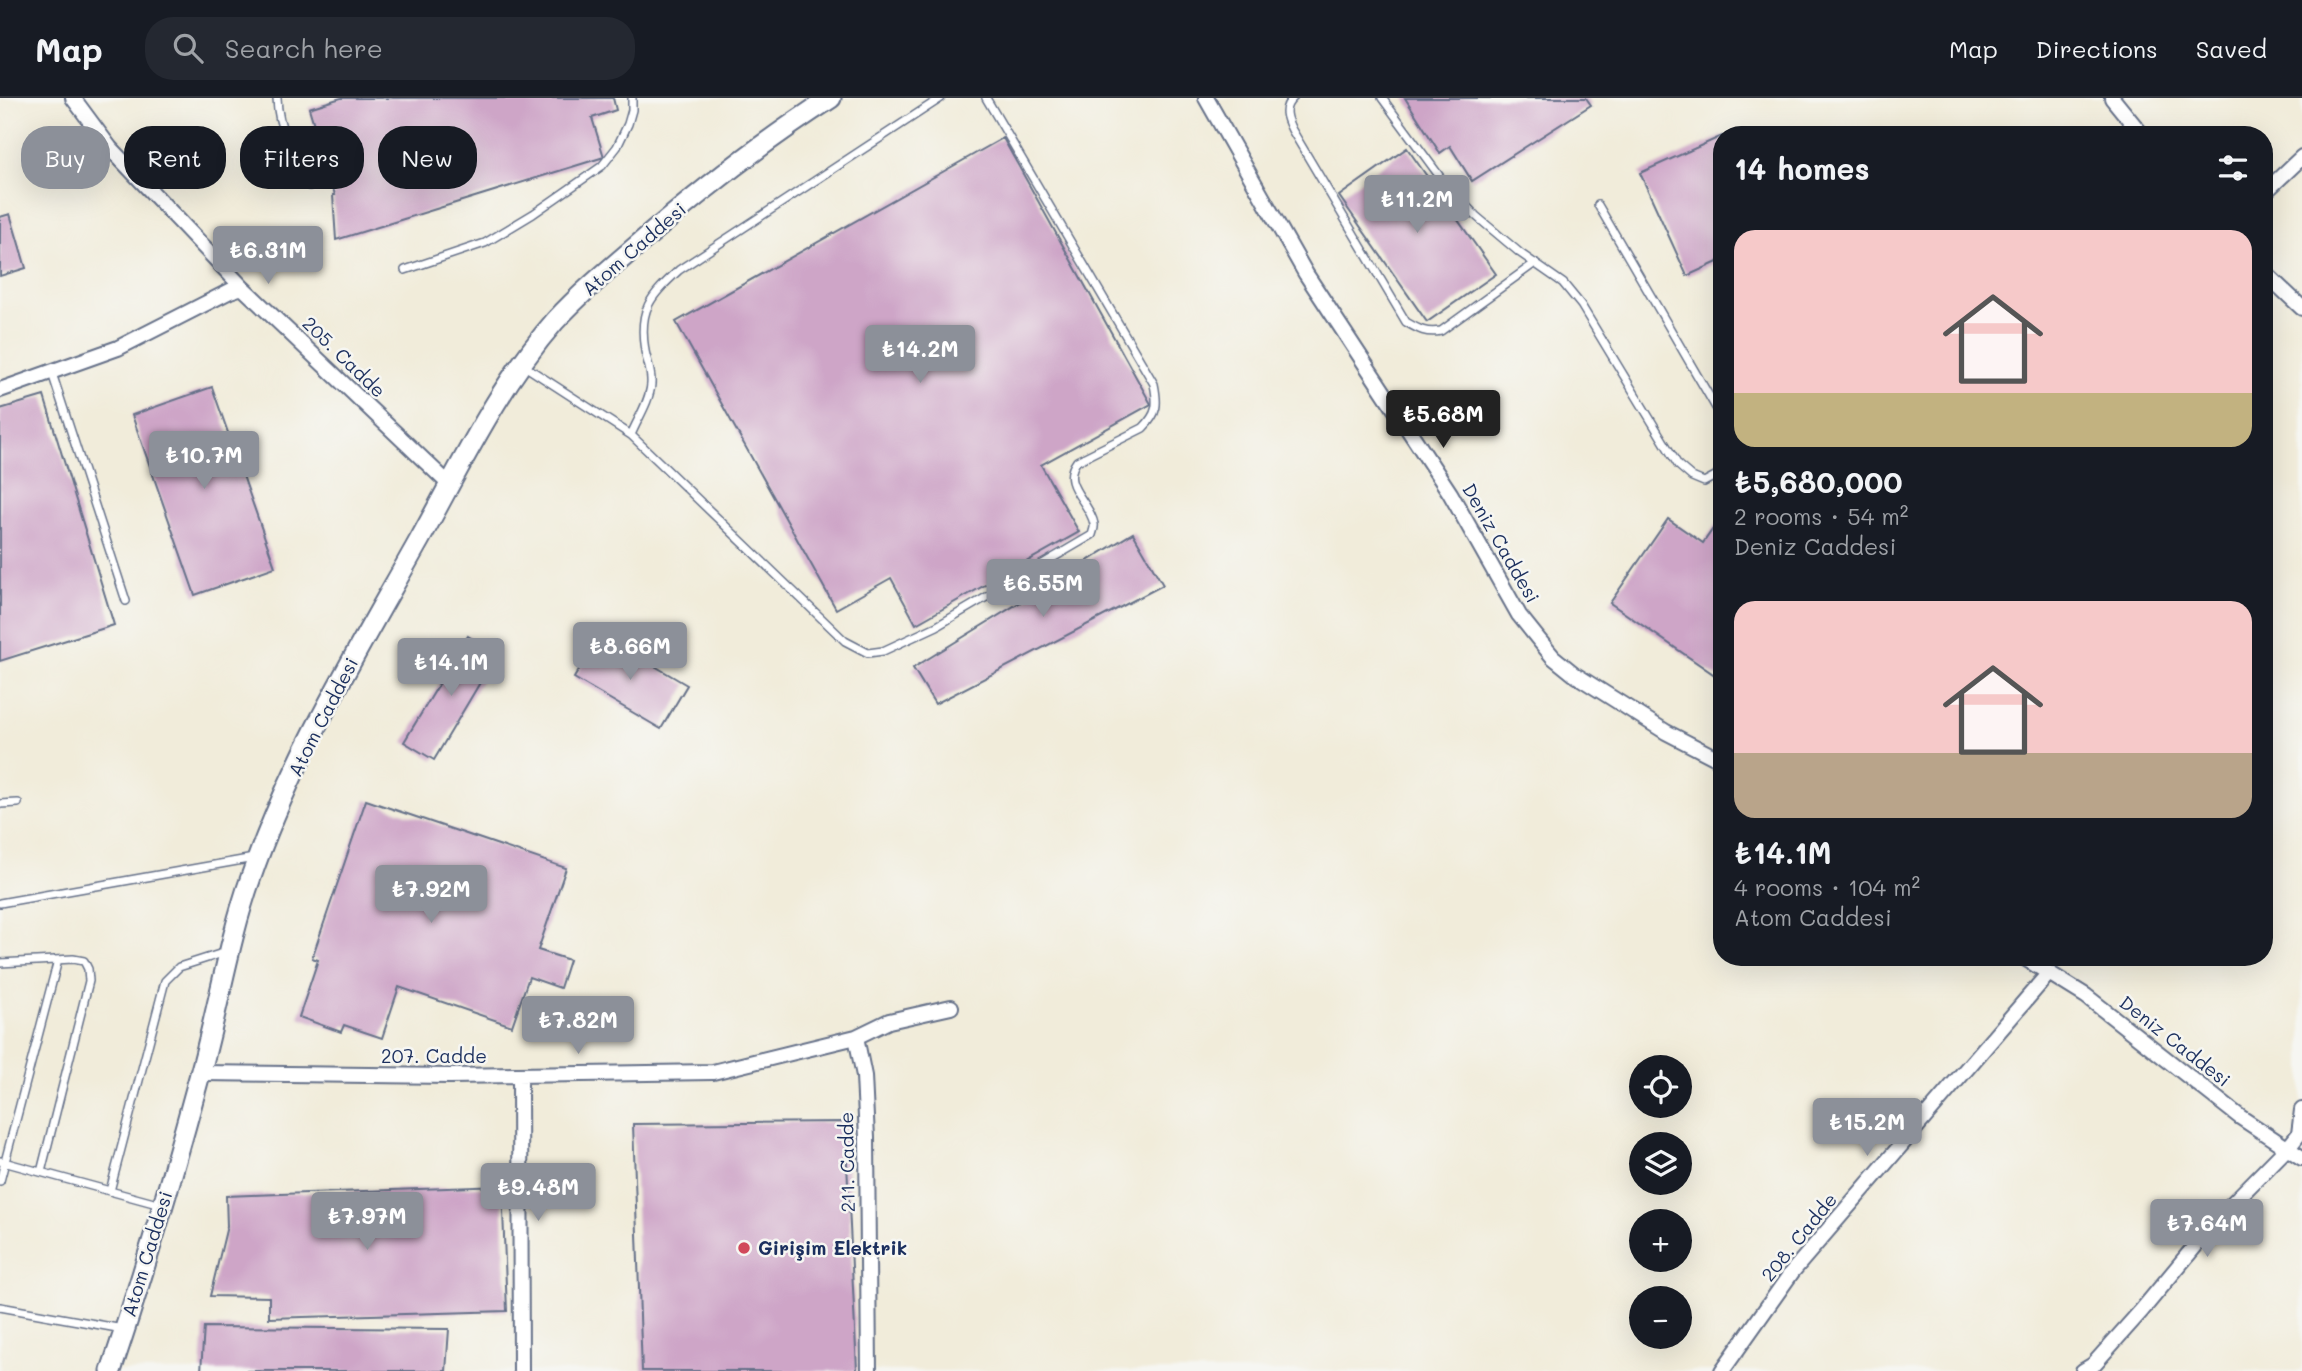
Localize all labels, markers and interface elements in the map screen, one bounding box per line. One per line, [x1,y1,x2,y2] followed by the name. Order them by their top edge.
[145,17,635,80] search box
[35,27,103,70] text: Map
[169,29,207,67] icon: search
[225,31,383,65] text: Search here
[1949,33,1998,64] text: Map
[2036,33,2158,64] text: Directions
[2196,33,2267,64] text: Saved
[21,126,110,189] chip: Buy
[124,126,226,189] chip: Rent
[240,126,364,189] chip: Filters
[378,126,477,189] chip: New
[1734,148,1870,188] text: 14 homes
[2214,149,2252,187] icon: filters
[1360,176,1474,235] pin: ₺11.2M
[1380,183,1454,213] text: ₺11.2M
[576,196,691,301] street label: Atom Caddesi
[211,226,325,286] pin: ₺6.31M
[229,234,307,264] text: ₺6.31M
[1930,276,2056,402] icon: home
[297,311,391,403] street label: 205. Cadde
[863,326,977,385] pin: ₺14.2M
[881,333,959,363] text: ₺14.2M
[1386,390,1500,450] pin: ₺5.68M
[1402,398,1484,428] text: ₺5.68M
[147,432,261,491] pin: ₺10.7M
[165,439,243,469] text: ₺10.7M
[1734,461,1903,501] text: ₺5,680,000
[1457,478,1546,607] street label: Deniz Caddesi
[1734,501,1909,531] text: 2 rooms · 54 m²
[1734,531,1896,561] text: Deniz Caddesi
[986,560,1100,619] pin: ₺6.55M
[1003,567,1083,597] text: ₺6.55M
[573,622,687,682] pin: ₺8.66M
[589,630,671,660] text: ₺8.66M
[394,638,508,698] pin: ₺14.1M
[413,646,489,676] text: ₺14.1M
[1930,647,2056,773] icon: home
[282,653,363,781] street label: Atom Caddesi
[1734,832,1832,872] text: ₺14.1M
[374,866,488,925] pin: ₺7.92M
[1734,872,1920,902] text: 4 rooms · 104 m²
[391,873,471,903] text: ₺7.92M
[1734,902,1892,932] text: Atom Caddesi
[2115,989,2236,1092] street label: Deniz Caddesi
[521,996,635,1056] pin: ₺7.82M
[538,1004,618,1034] text: ₺7.82M
[381,1043,487,1068] street label: 207. Cadde
[1629,1055,1692,1349] map controls
[1629,1055,1692,1118] button: locate
[1810,1098,1924,1158] pin: ₺15.2M
[1829,1106,1905,1136] text: ₺15.2M
[833,1112,860,1212] street label: 211. Cadde
[1629,1132,1692,1195] button: layers
[481,1164,595,1223] pin: ₺9.48M
[497,1171,579,1201] text: ₺9.48M
[1755,1187,1842,1286] street label: 208. Cadde
[116,1188,178,1320] street label: Atom Caddesi
[310,1192,424,1252] pin: ₺7.97M
[327,1200,407,1230] text: ₺7.97M
[2150,1200,2264,1259] pin: ₺7.64M
[2166,1207,2248,1237] text: ₺7.64M
[1629,1209,1692,1272] button: +
[758,1235,907,1261] place label: Girişim Elektrik
[736,1240,752,1256] marker: Girişim Elektrik
[1629,1286,1692,1349] button: −

